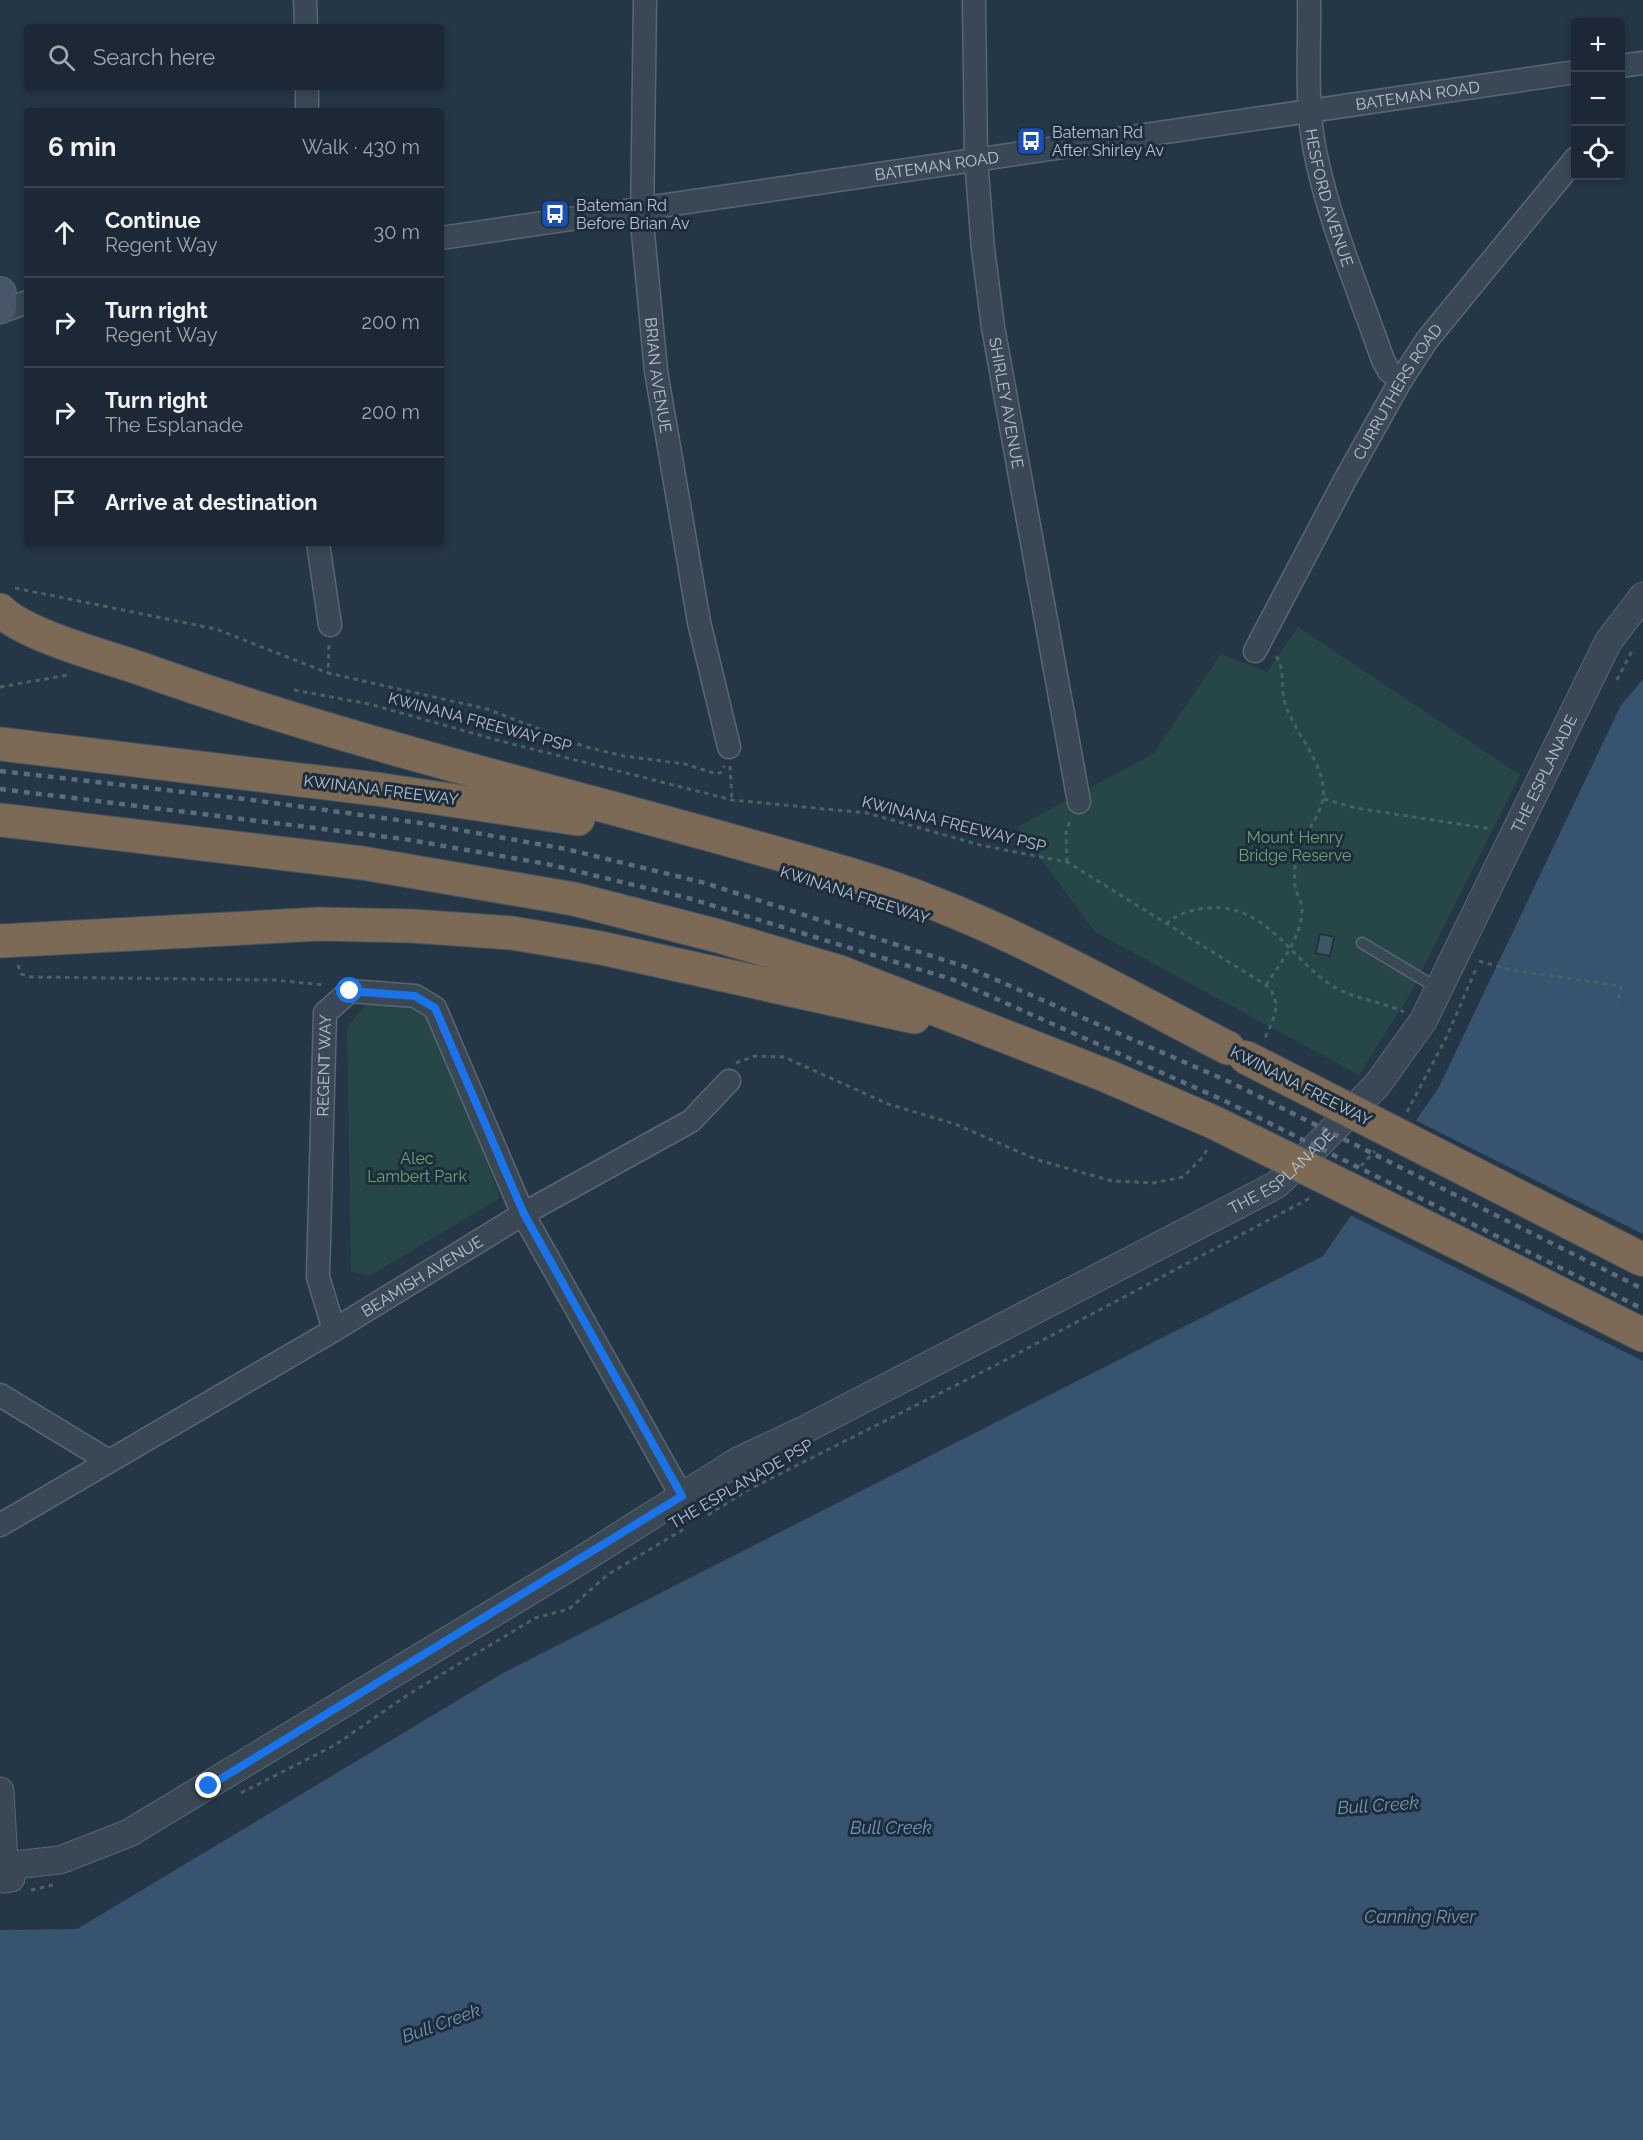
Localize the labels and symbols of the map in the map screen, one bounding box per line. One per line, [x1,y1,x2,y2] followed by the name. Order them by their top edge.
[1354,77,1481,114] street label: BATEMAN ROAD
[1052,123,1165,160] place label: Bateman Rd After Shirley Av
[1015,125,1047,157] bus stop icon: Bateman Rd After Shirley Av
[1302,127,1358,269] street label: HESFORD AVENUE
[873,147,1000,184] street label: BATEMAN ROAD
[576,196,690,233] place label: Bateman Rd Before Brian Av
[539,198,571,230] bus stop icon: Bateman Rd Before Brian Av
[641,316,676,435] street label: BRIAN AVENUE
[1349,320,1446,463] street label: CURRUTHERS ROAD
[986,336,1028,470] street label: SHIRLEY AVENUE
[386,688,574,756] street label: KWINANA FREEWAY PSP
[1507,711,1581,836] street label: THE ESPLANADE
[302,771,460,809] street label: KWINANA FREEWAY
[860,792,1048,856] street label: KWINANA FREEWAY PSP
[1238,828,1352,865] park label: Mount Henry Bridge Reserve
[778,862,933,928] street label: KWINANA FREEWAY
[336,977,362,1003] route start
[313,1014,334,1117] street label: REGENT WAY
[1227,1042,1375,1130] street label: KWINANA FREEWAY
[1225,1125,1338,1218] street label: THE ESPLANADE
[367,1149,467,1186] park label: Alec Lambert Park
[358,1231,486,1320] street label: BEAMISH AVENUE
[666,1435,816,1533] street label: THE ESPLANADE PSP
[195,1772,221,1798] route end
[1336,1792,1420,1818] water label: Bull Creek
[850,1817,932,1838] water label: Bull Creek
[1364,1906,1476,1927] water label: Canning River
[399,1999,483,2047] water label: Bull Creek

